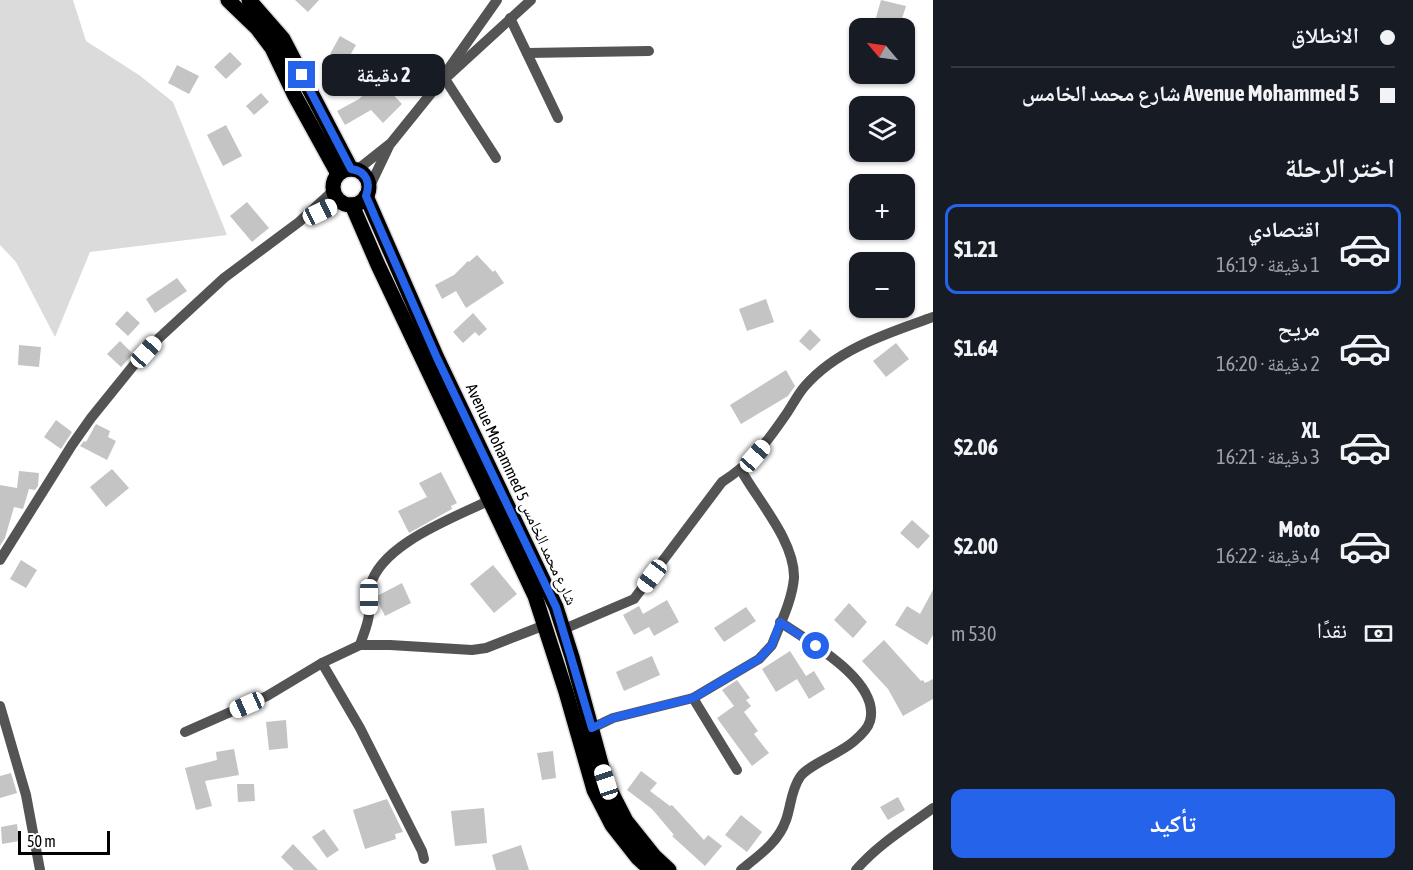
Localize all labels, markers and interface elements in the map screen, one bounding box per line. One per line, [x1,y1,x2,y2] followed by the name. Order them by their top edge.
[849,18,915,84] north arrow
[849,18,915,318] map controls
[1291,22,1359,48] text: الانطلاق
[323,54,446,96] callout: 2 دقيقة
[288,61,315,88] route end
[356,63,411,86] text: 2 دقيقة
[1022,80,1359,106] text: Avenue Mohammed 5 شارع محمد الخامس
[849,96,915,162] button: layers
[1285,152,1395,183] text: اختر الرحلة
[849,174,915,240] button: +
[300,196,340,228] car
[1248,216,1320,242] text: اقتصادي
[1338,222,1392,276] icon: car
[954,236,998,262] text: $1.21
[849,252,915,318] button: −
[1216,253,1320,276] text: 1 دقيقة · 16:19
[1277,315,1320,341] text: مريح
[1338,321,1392,375] icon: car
[127,333,165,371] car
[954,335,998,361] text: $1.64
[1216,352,1320,375] text: 2 دقيقة · 16:20
[461,381,581,608] street label: Avenue Mohammed 5 شارع محمد الخامس
[1302,417,1320,443] text: XL
[1338,420,1392,474] icon: car
[954,434,998,460] text: $2.06
[736,437,774,475] car
[1216,445,1320,468] text: 3 دقيقة · 16:21
[1278,516,1320,542] text: Moto
[1338,519,1392,573] icon: car
[954,533,998,559] text: $2.00
[1216,544,1320,567] text: 4 دقيقة · 16:22
[634,556,670,596] car
[360,579,378,615] car
[1317,617,1347,643] text: نقدًا
[1362,617,1395,650] icon: cash
[951,622,996,645] text: 530 m
[802,632,829,659] route start
[227,689,267,721] car
[592,762,620,802] car
[951,789,1395,858] button: تأكيد
[18,828,110,856] scale bar
[27,832,56,850] text: 50 m

